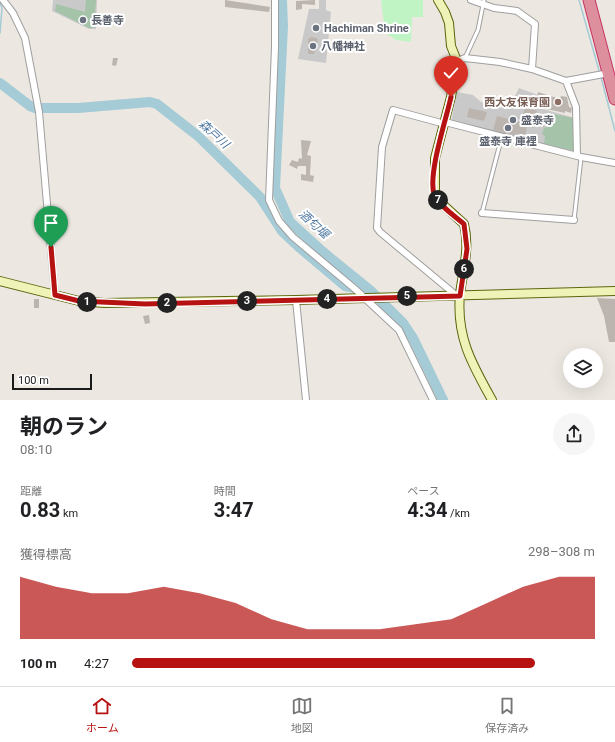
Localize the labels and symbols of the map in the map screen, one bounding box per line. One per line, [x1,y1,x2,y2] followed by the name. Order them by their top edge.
[91,14,124,27] place label: 長善寺
[78,15,88,25] marker: 長善寺
[324,22,409,35] place label: Hachiman Shrine
[311,23,321,33] marker: Hachiman Shrine
[321,40,365,53] place label: 八幡神社
[308,41,318,51] marker: 八幡神社
[434,56,468,97] pin
[484,96,550,109] place label: 西大友保育園
[553,97,563,107] marker: 西大友保育園
[521,114,554,127] place label: 盛泰寺
[508,115,518,125] marker: 盛泰寺
[196,117,234,153] water label: 森戸川
[503,123,513,133] marker: 盛泰寺 庫裡
[479,135,537,148] place label: 盛泰寺 庫裡
[428,190,448,210] pin: 7
[34,206,68,247] pin
[296,207,333,243] water label: 酒匂堰
[454,259,474,279] pin: 6
[397,286,417,306] pin: 5
[317,289,337,309] pin: 4
[237,291,257,311] pin: 3
[77,292,97,312] pin: 1
[157,293,177,313] pin: 2
[12,372,92,391] scale bar

